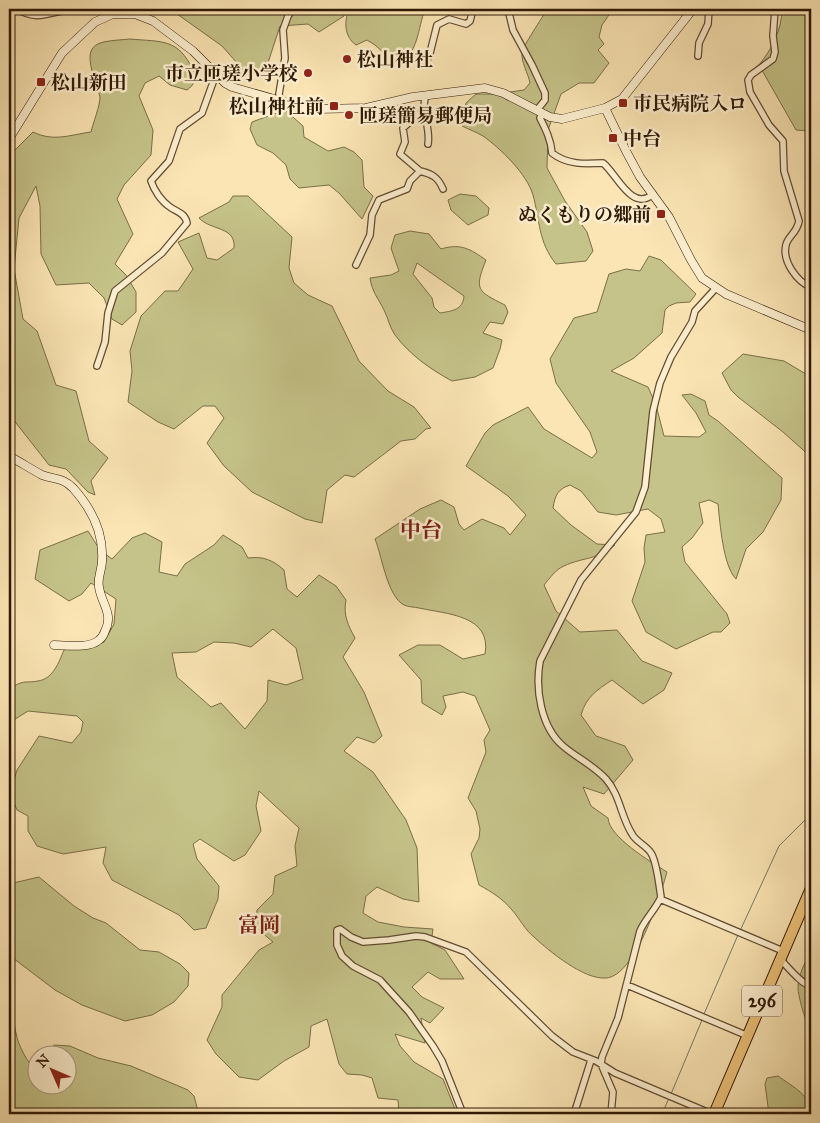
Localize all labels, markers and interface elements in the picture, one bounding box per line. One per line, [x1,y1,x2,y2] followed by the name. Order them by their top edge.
[357,48,433,71] place label: 松山神社
[341,53,353,65] marker: 松山神社
[165,62,298,85] place label: 市立匝瑳小学校
[302,67,314,79] marker: 市立匝瑳小学校
[51,71,127,94] place label: 松山新田
[35,76,47,88] marker: 松山新田
[633,92,747,115] place label: 市民病院入ロ
[229,95,324,118] place label: 松山神社前
[617,97,629,109] marker: 市民病院入ロ
[328,100,340,112] marker: 松山神社前
[359,104,492,127] place label: 匝瑳簡易郵便局
[343,109,355,121] marker: 匝瑳簡易郵便局
[623,127,661,150] place label: 中台
[607,132,619,144] marker: 中台
[518,203,651,226] place label: ぬくもりの郷前
[655,208,667,220] marker: ぬくもりの郷前
[400,517,442,543] district label: 中台
[238,912,280,938] district label: 富岡
[742,986,782,1016] road number: 296
[28,1046,78,1096] north arrow
[33,1051,53,1071] text: N

